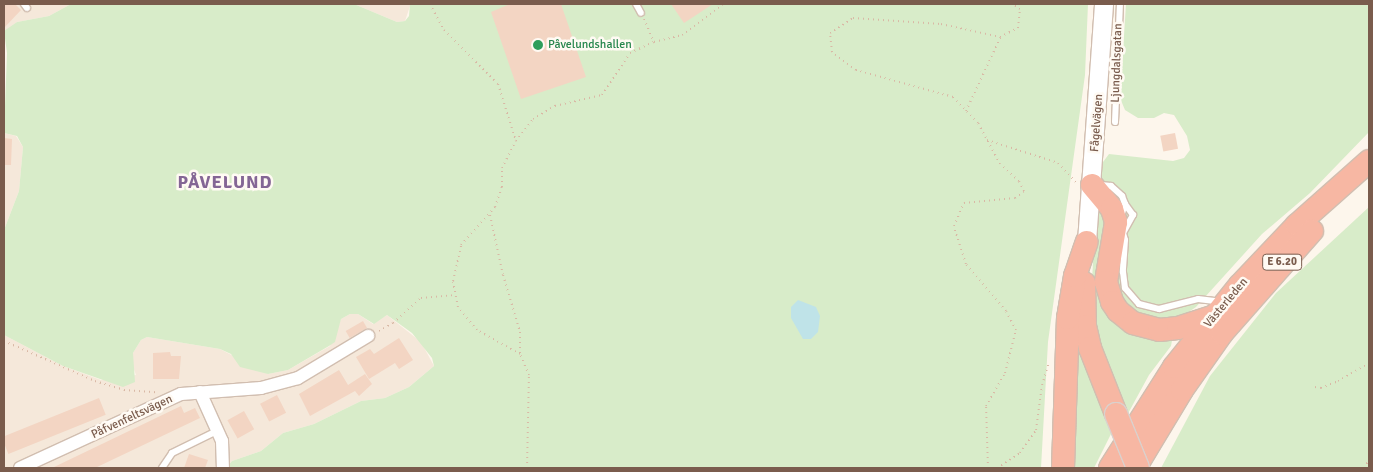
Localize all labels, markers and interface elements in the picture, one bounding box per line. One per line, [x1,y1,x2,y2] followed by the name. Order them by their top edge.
[1108,23,1126,103] street label: Ljungdalsgatan
[548,38,632,52] place label: Påvelundshallen
[532,39,544,51] marker: Påvelundshallen
[1088,94,1106,152] street label: Fågelvägen
[176,171,274,193] district label: PÅVELUND
[1262,253,1302,270] road number: E 6.20
[1201,275,1251,331] street label: Västerleden
[89,392,175,442] street label: Påfvenfeltsvägen

